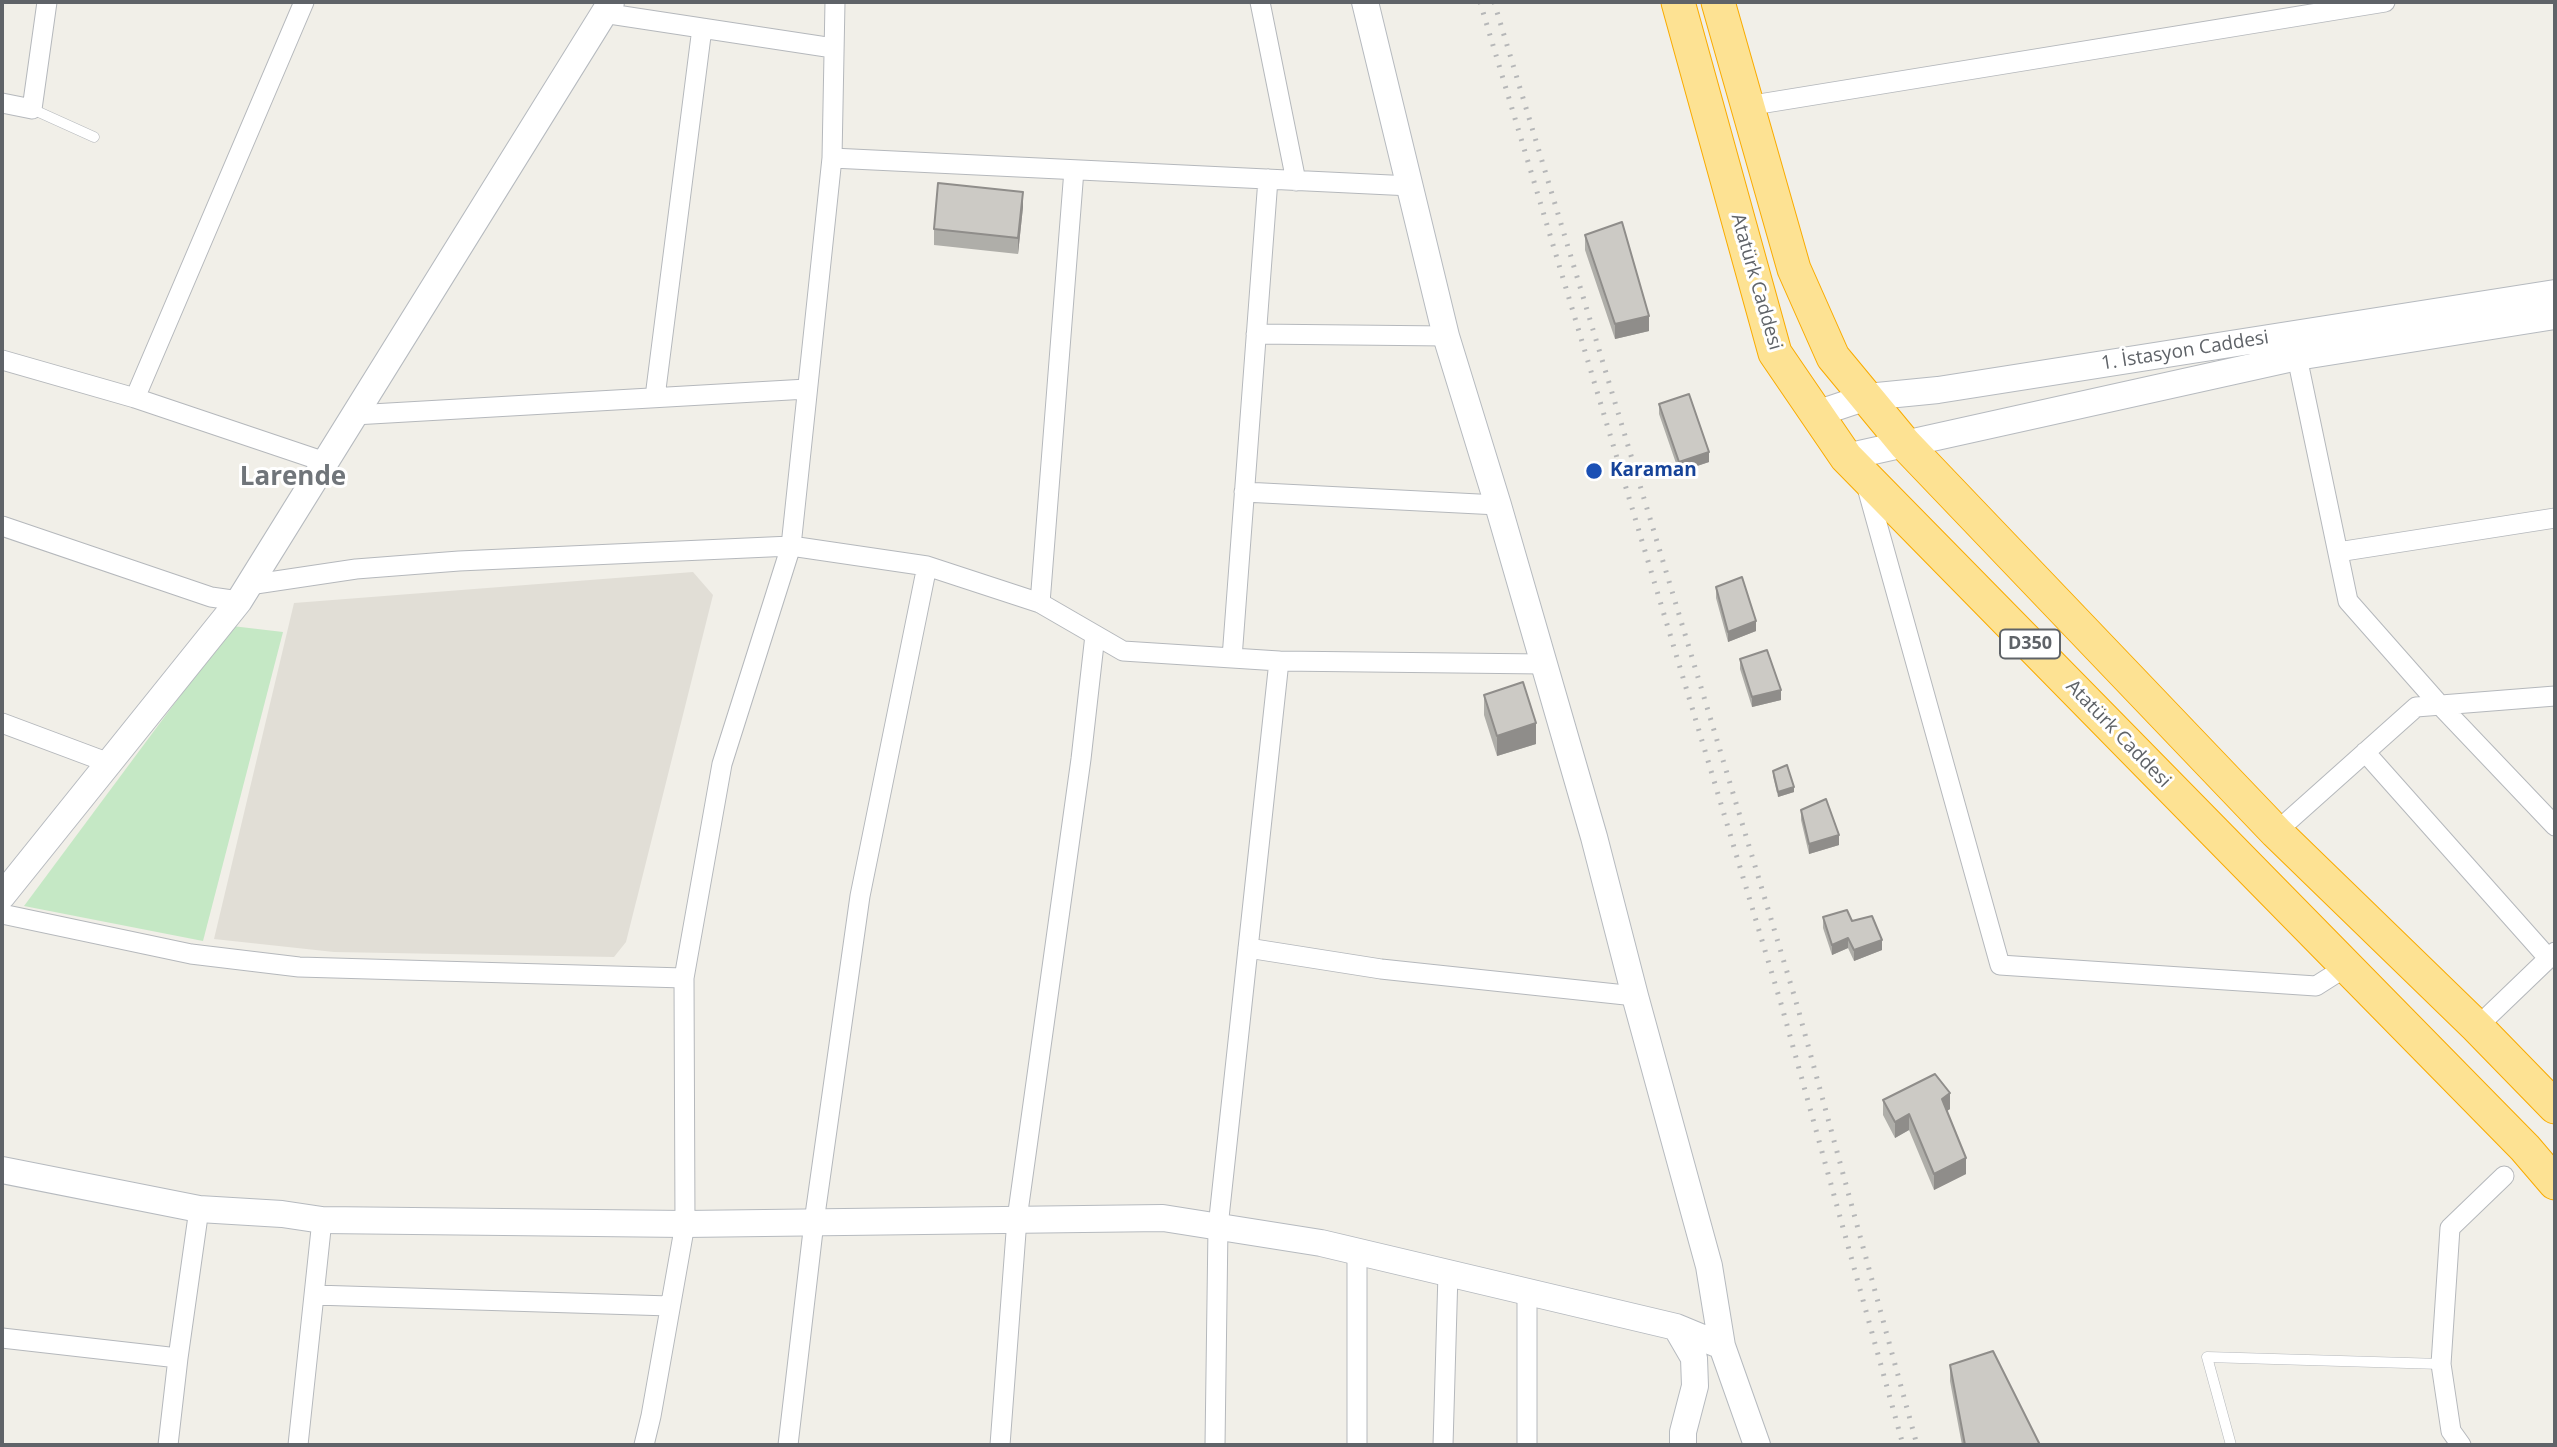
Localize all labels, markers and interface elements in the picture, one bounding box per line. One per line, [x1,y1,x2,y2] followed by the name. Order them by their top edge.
[1726,211,1786,353] street label: Atatürk Caddesi
[2100,326,2270,376] street label: 1. İstasyon Caddesi
[1610,460,1697,482] place label: Karaman
[1584,461,1604,481] marker: Karaman
[240,462,346,494] district label: Larende
[2000,630,2060,658] road number: D350
[2061,675,2175,793] street label: Atatürk Caddesi

